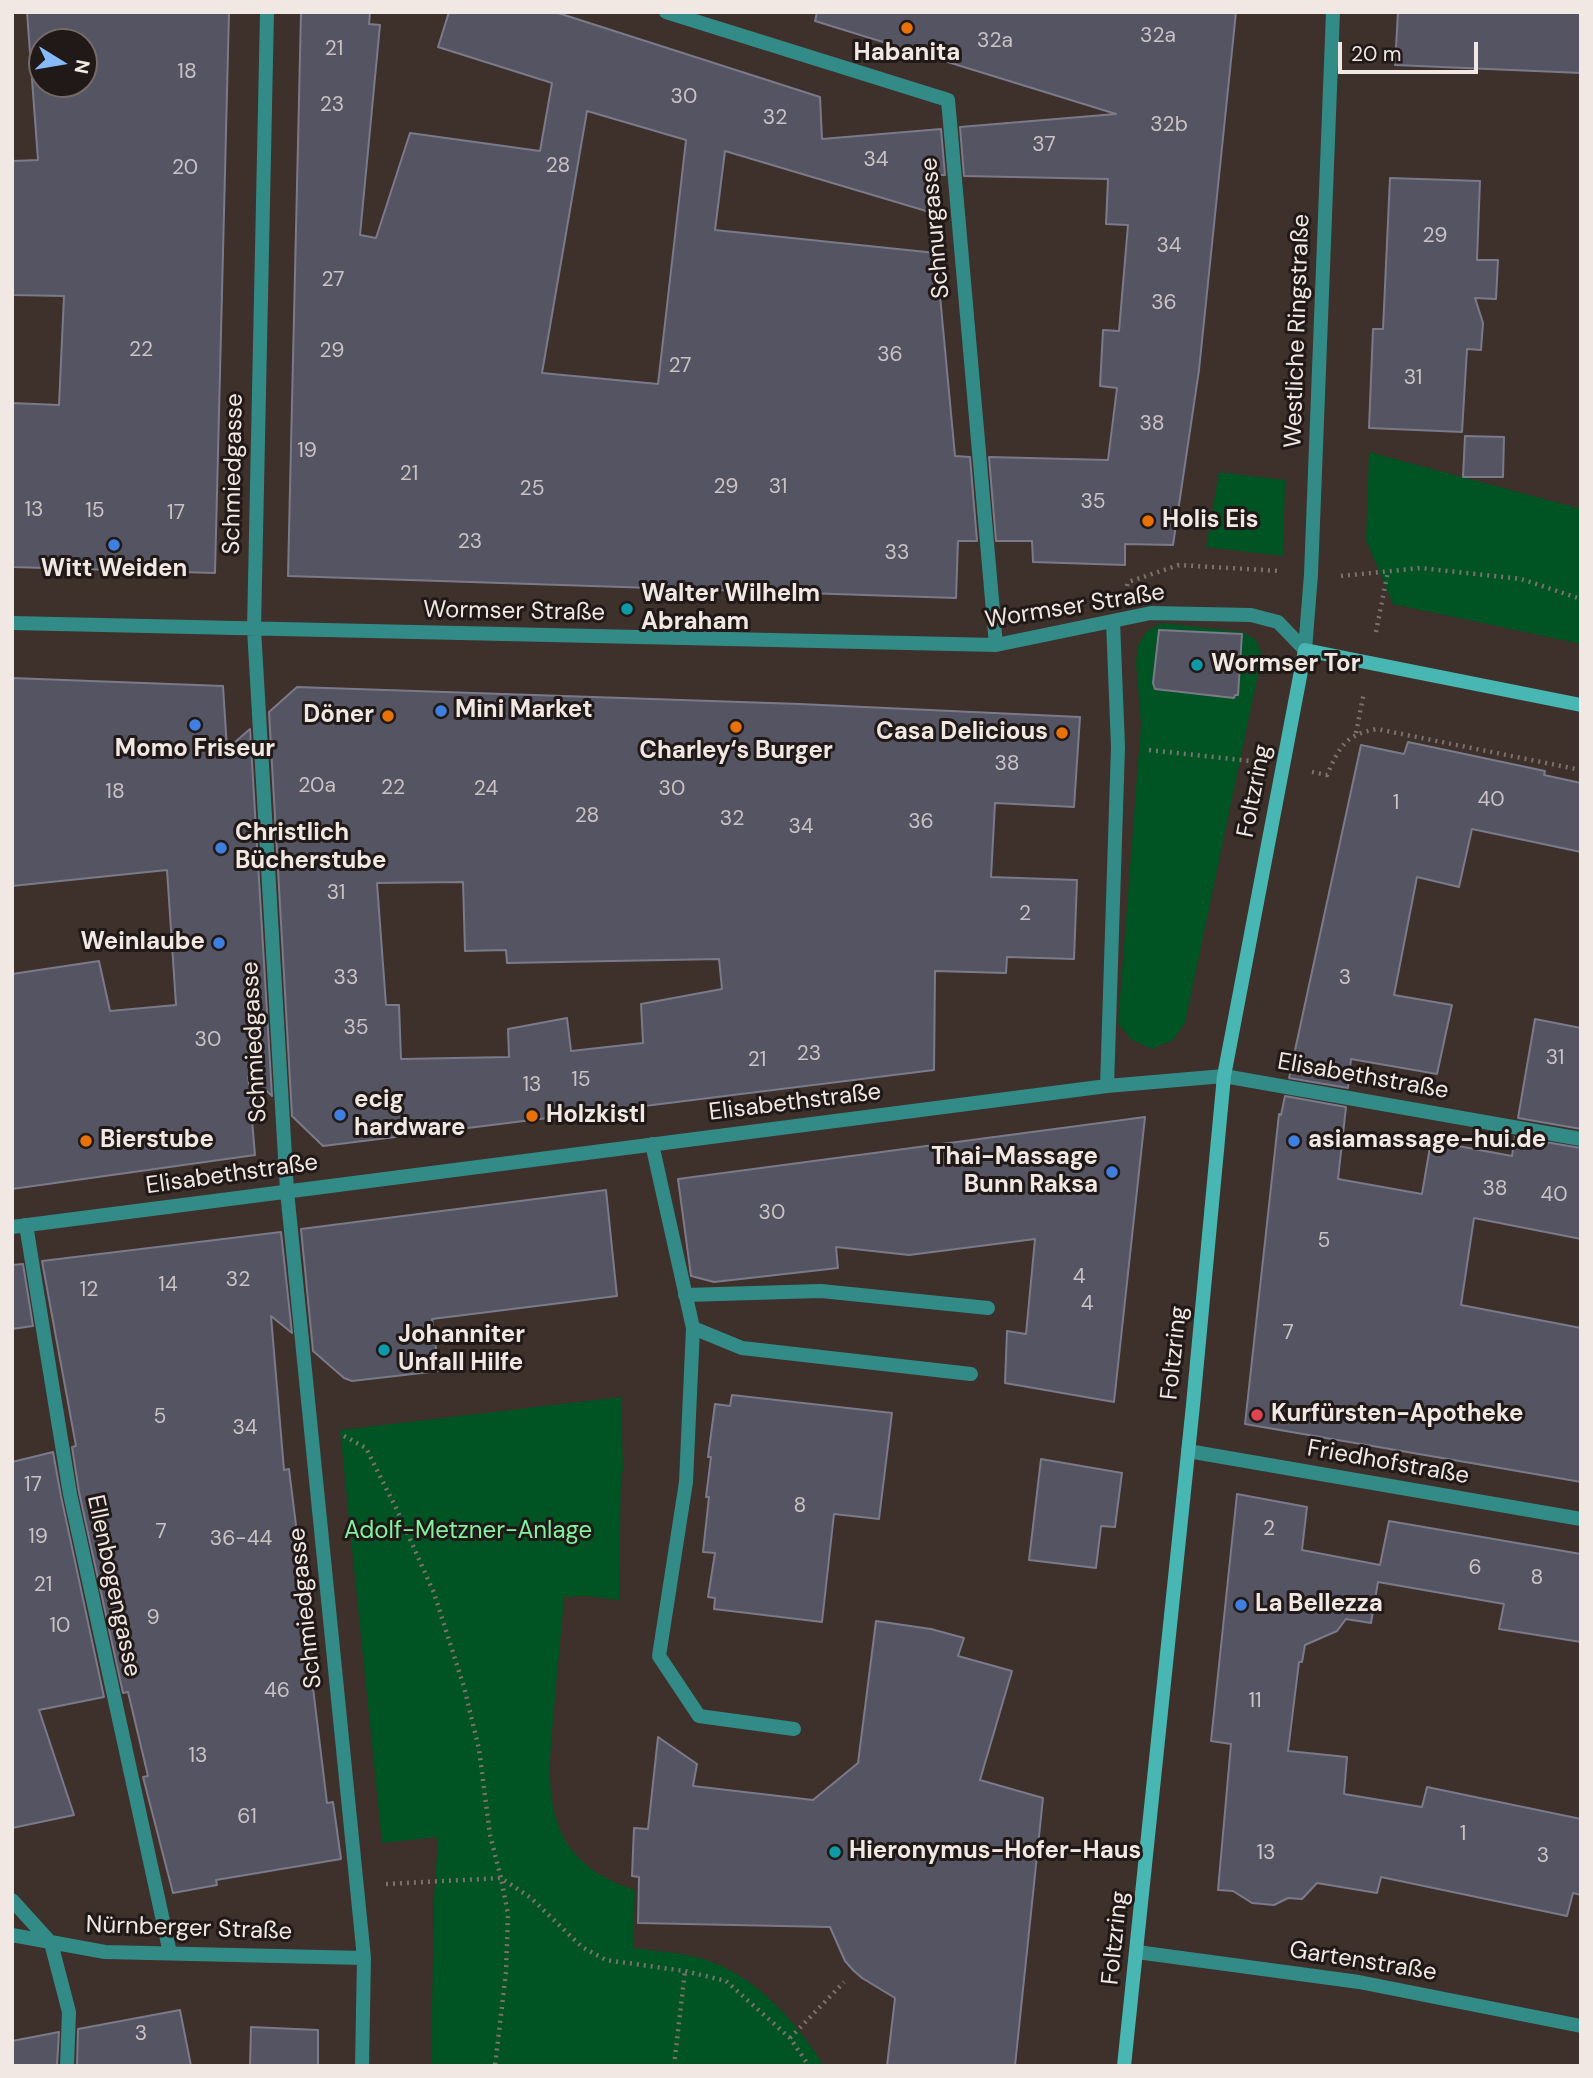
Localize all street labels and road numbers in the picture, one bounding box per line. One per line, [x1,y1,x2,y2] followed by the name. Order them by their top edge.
[915,156,957,300] street label: Schnurgasse
[1280,213,1316,449] street label: Westliche Ringstraße
[218,393,250,555] street label: Schmiedgasse
[983,579,1167,635] street label: Wormser Straße
[423,596,605,628] street label: Wormser Straße
[1232,742,1278,840] street label: Foltzring
[236,961,274,1123] street label: Schmiedgasse
[1275,1048,1451,1106] street label: Elisabethstraße
[707,1078,883,1128] street label: Elisabethstraße
[144,1149,320,1201] street label: Elisabethstraße
[1156,1305,1194,1401] street label: Foltzring
[1305,1435,1471,1491] street label: Friedhofstraße
[80,1493,146,1679] street label: Ellenbogengasse
[283,1526,329,1690] street label: Schmiedgasse
[1097,1890,1135,1986] street label: Foltzring
[85,1911,293,1947] street label: Nürnberger Straße
[1287,1936,1439,1988] street label: Gartenstraße

